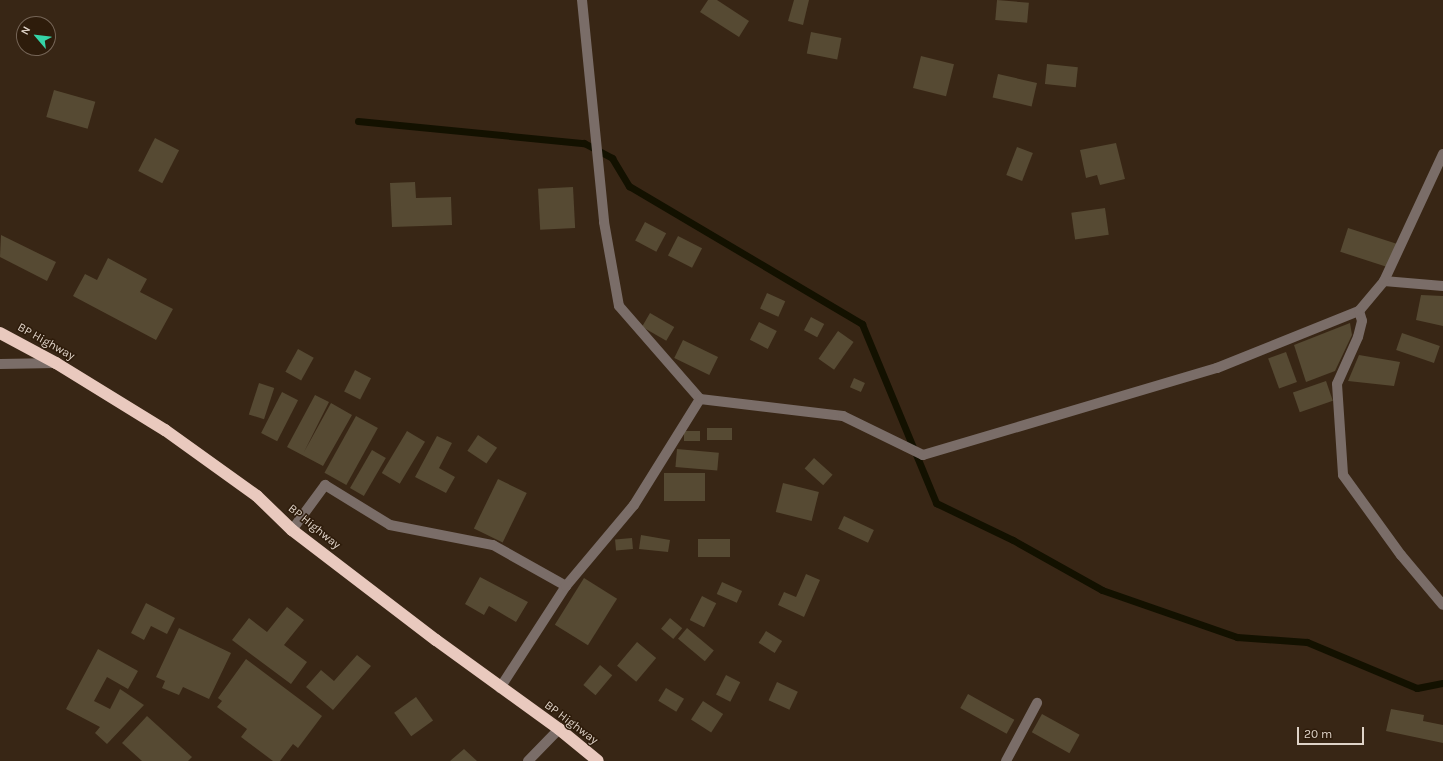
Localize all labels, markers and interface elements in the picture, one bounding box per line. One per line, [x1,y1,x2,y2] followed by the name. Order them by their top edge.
[16,16,56,56] north arrow
[18,24,33,37] text: N
[15,320,77,364] street label: BP Highway
[285,501,343,553] street label: BP Highway
[541,698,601,748] street label: BP Highway
[1299,719,1366,745] scale bar
[1304,727,1332,741] text: 20 m

